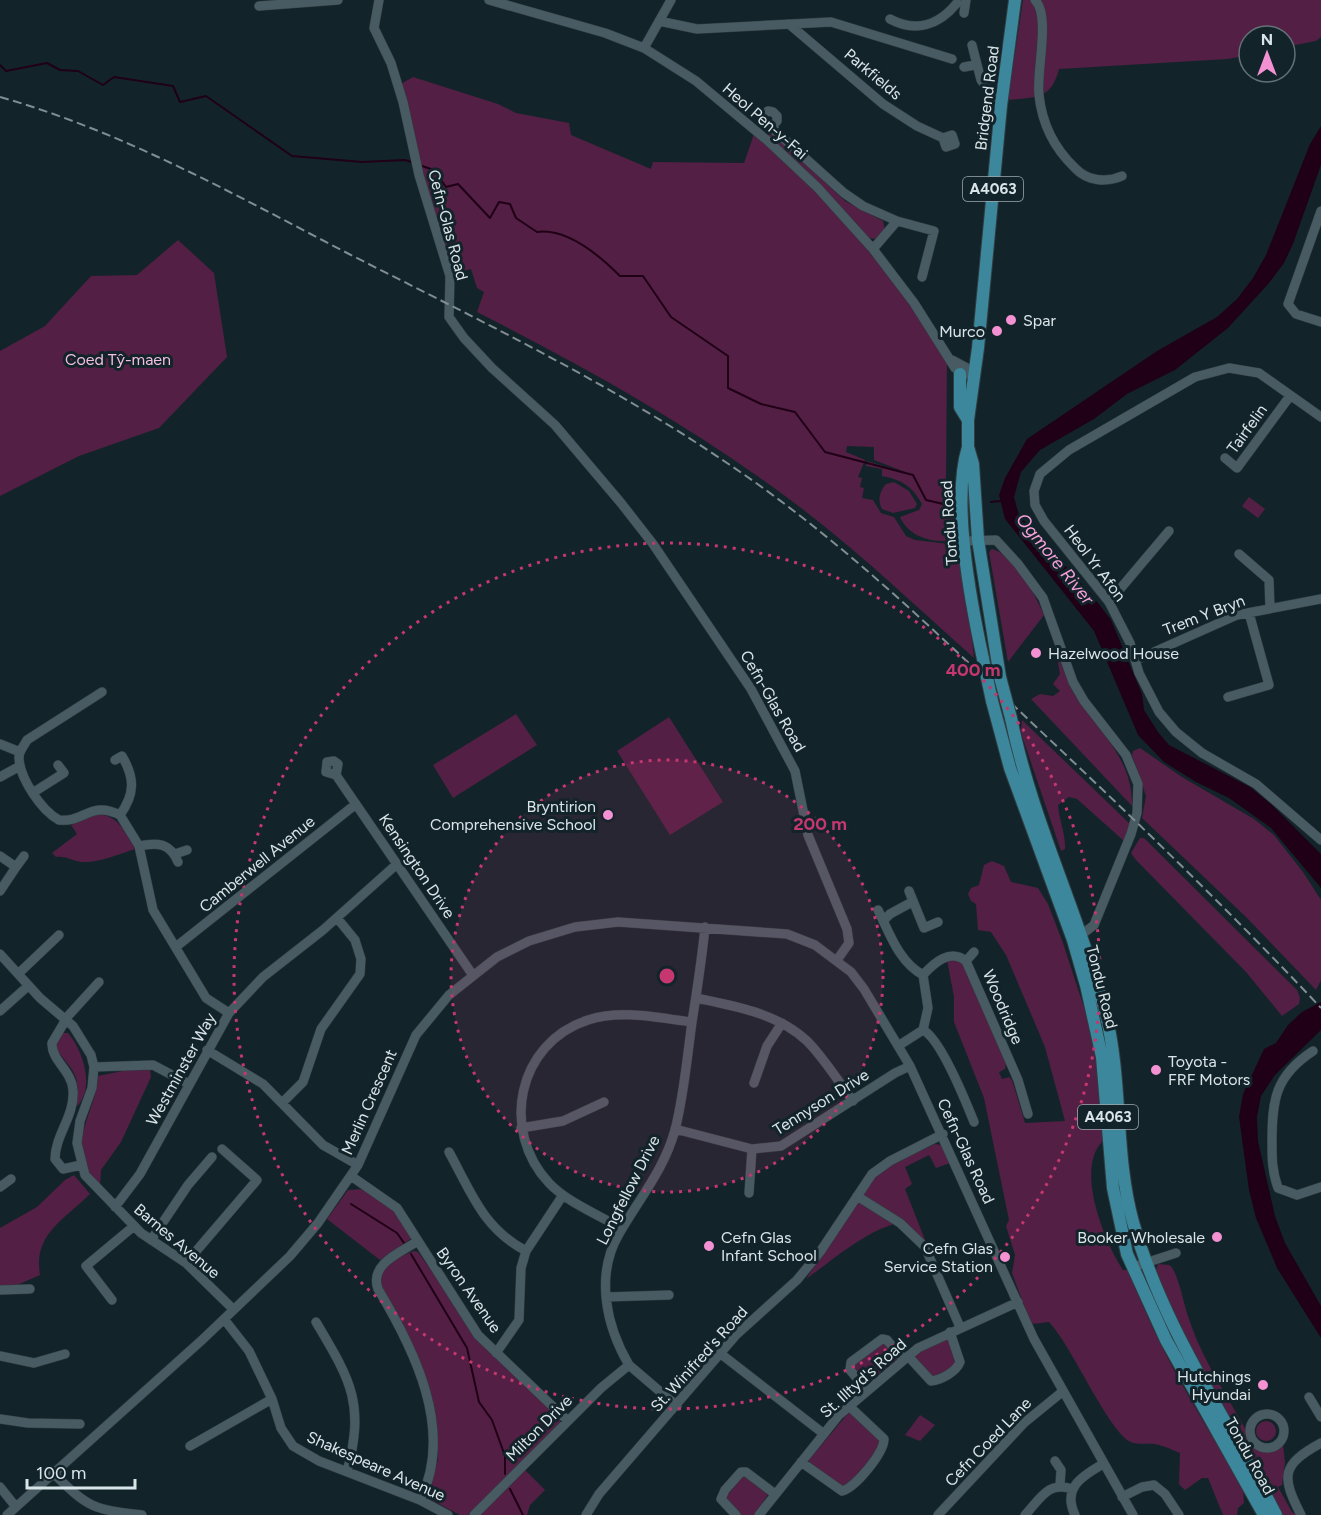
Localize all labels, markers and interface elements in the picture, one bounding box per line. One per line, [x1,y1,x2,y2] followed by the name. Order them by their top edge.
[1237,24,1297,84] north arrow
[1261,30,1273,49] text: N
[971,44,1003,152] street label: Bridgend Road
[840,45,906,103] street label: Parkfields
[719,79,811,163] street label: Heol Pen-y-Fai
[424,168,472,282] street label: Cefn-Glas Road
[963,177,1023,201] road number: A4063
[1023,311,1056,330] place label: Spar
[1004,313,1018,327] marker: Spar
[939,322,985,341] place label: Murco
[990,324,1004,338] marker: Murco
[65,350,171,369] park label: Coed Tŷ-maen
[1223,401,1271,457] street label: Tairfelin
[937,480,961,566] street label: Tondu Road
[1011,509,1099,610] water label: Ogmore River
[1060,521,1130,605] street label: Heol Yr Afon
[1160,591,1248,639] street label: Trem Y Bryn
[1048,644,1179,663] place label: Hazelwood House
[1029,646,1043,660] marker: Hazelwood House
[736,647,810,755] street label: Cefn-Glas Road
[946,659,1000,681] text: 400 m
[430,797,596,834] place label: Bryntirion Comprehensive School
[601,808,615,822] marker: Bryntirion Comprehensive School
[375,810,459,922] street label: Kensington Drive
[195,811,319,916] street label: Camberwell Avenue
[793,813,847,835] text: 200 m
[1082,943,1122,1031] street label: Tondu Road
[657,966,677,986] centre of rings
[979,967,1027,1047] street label: Woodridge
[142,1009,220,1129] street label: Westminster Way
[337,1046,401,1158] street label: Merlin Crescent
[1168,1052,1250,1089] place label: Toyota - FRF Motors
[1149,1063,1163,1077] marker: Toyota - FRF Motors
[770,1065,873,1139] street label: Tennyson Drive
[933,1095,999,1207] street label: Cefn-Glas Road
[1078,1105,1138,1129] road number: A4063
[592,1132,664,1248] street label: Longfellow Drive
[130,1199,224,1283] street label: Barnes Avenue
[721,1228,817,1265] place label: Cefn Glas Infant School
[1077,1228,1205,1247] place label: Booker Wholesale
[1210,1230,1224,1244] marker: Booker Wholesale
[702,1239,716,1253] marker: Cefn Glas Infant School
[884,1239,993,1276] place label: Cefn Glas Service Station
[433,1244,506,1337] street label: Byron Avenue
[998,1250,1012,1264] marker: Cefn Glas Service Station
[647,1302,751,1416] street label: St. Winifred's Road
[816,1334,910,1422] street label: St. Illtyd's Road
[1177,1367,1251,1404] place label: Hutchings Hyundai
[1256,1378,1270,1392] marker: Hutchings Hyundai
[502,1391,576,1465] street label: Milton Drive
[941,1393,1035,1490] street label: Cefn Coed Lane
[1221,1414,1279,1498] street label: Tondu Road
[304,1427,448,1505] street label: Shakespeare Avenue
[27,1452,135,1490] scale bar
[36,1462,86,1484] text: 100 m

